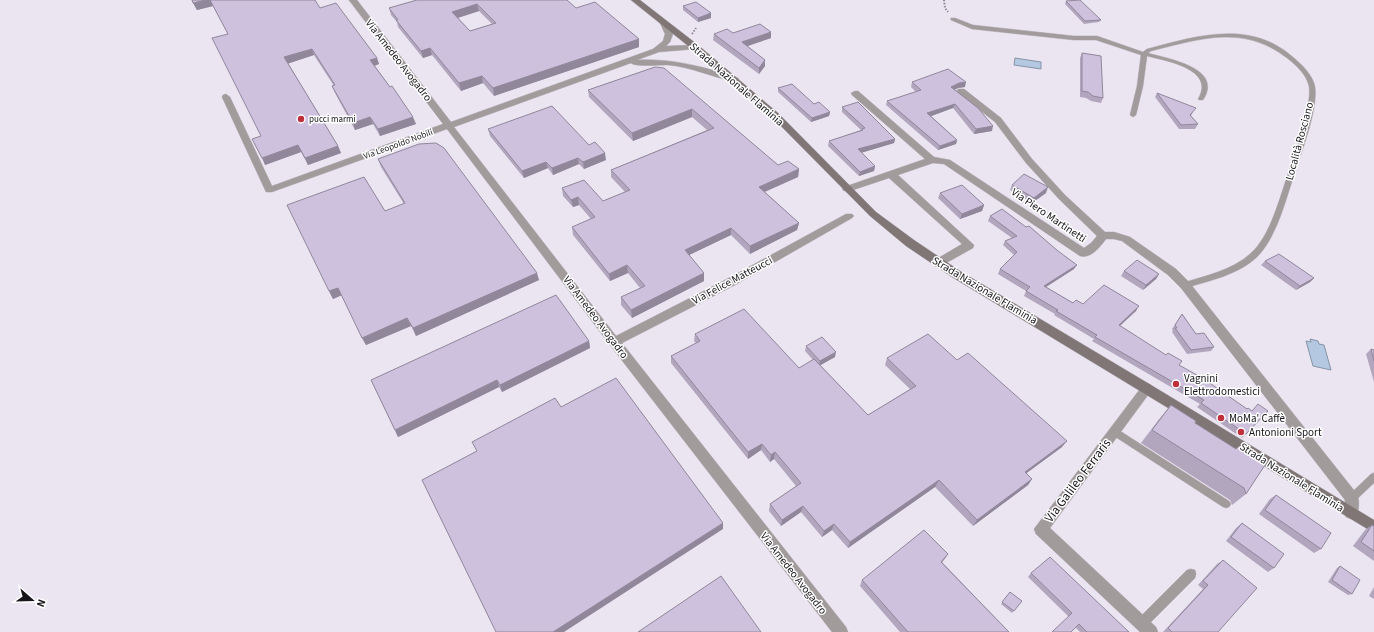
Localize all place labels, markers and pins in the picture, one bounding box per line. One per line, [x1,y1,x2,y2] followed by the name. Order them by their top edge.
[309,113,356,126] place label: pucci marmi
[296,114,306,124] marker: pucci marmi
[1184,371,1260,399] place label: Vagnini Elettrodomestici
[1171,379,1181,389] marker: Vagnini Elettrodomestici
[1229,411,1286,426] place label: MoMa' Caffè
[1216,413,1226,423] marker: MoMa' Caffè
[1249,425,1322,440] place label: Antonioni Sport
[1236,427,1246,437] marker: Antonioni Sport

